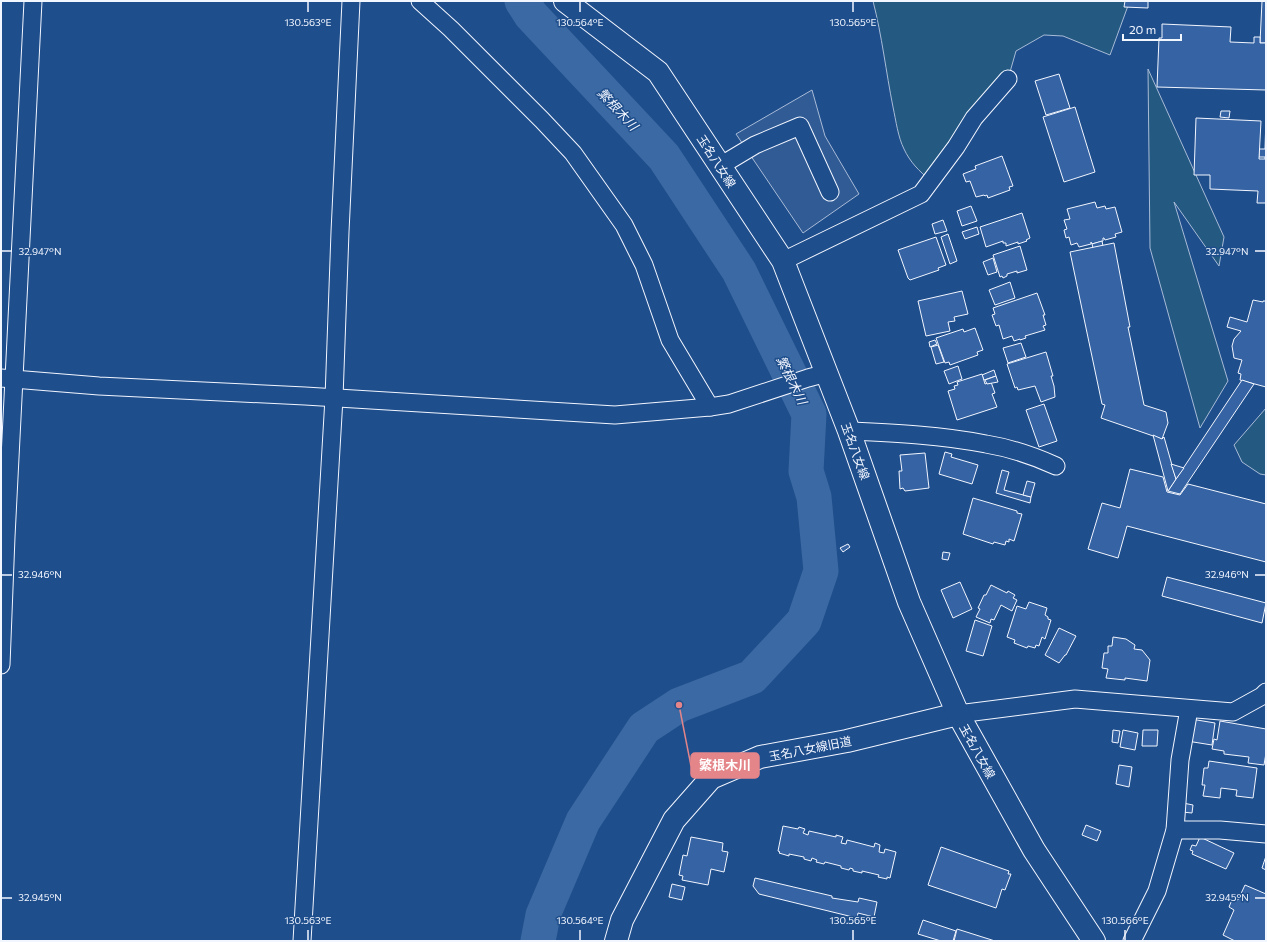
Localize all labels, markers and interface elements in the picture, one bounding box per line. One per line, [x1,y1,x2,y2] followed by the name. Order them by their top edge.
[285,16,331,28] text: 130.563°E
[556,16,604,28] text: 130.564°E
[830,16,877,28] text: 130.565°E
[1123,16,1181,42] scale bar
[1129,22,1156,36] text: 20 m
[594,85,643,135] water label: 繁根木川
[695,132,739,190] street label: 玉名八女線
[19,245,61,257] text: 32.947°N
[1206,245,1248,257] text: 32.947°N
[773,353,811,409] water label: 繁根木川
[839,420,873,482] street label: 玉名八女線
[18,568,62,580] text: 32.946°N
[1205,568,1249,580] text: 32.946°N
[957,721,999,781] street label: 玉名八女線
[767,733,853,763] street label: 玉名八女線旧道
[691,753,759,778] callout: 繁根木川
[699,757,751,773] text: 繁根木川
[18,891,62,903] text: 32.945°N
[1205,891,1249,903] text: 32.945°N
[285,914,331,926] text: 130.563°E
[556,914,604,926] text: 130.564°E
[830,914,877,926] text: 130.565°E
[1101,914,1149,926] text: 130.566°E

